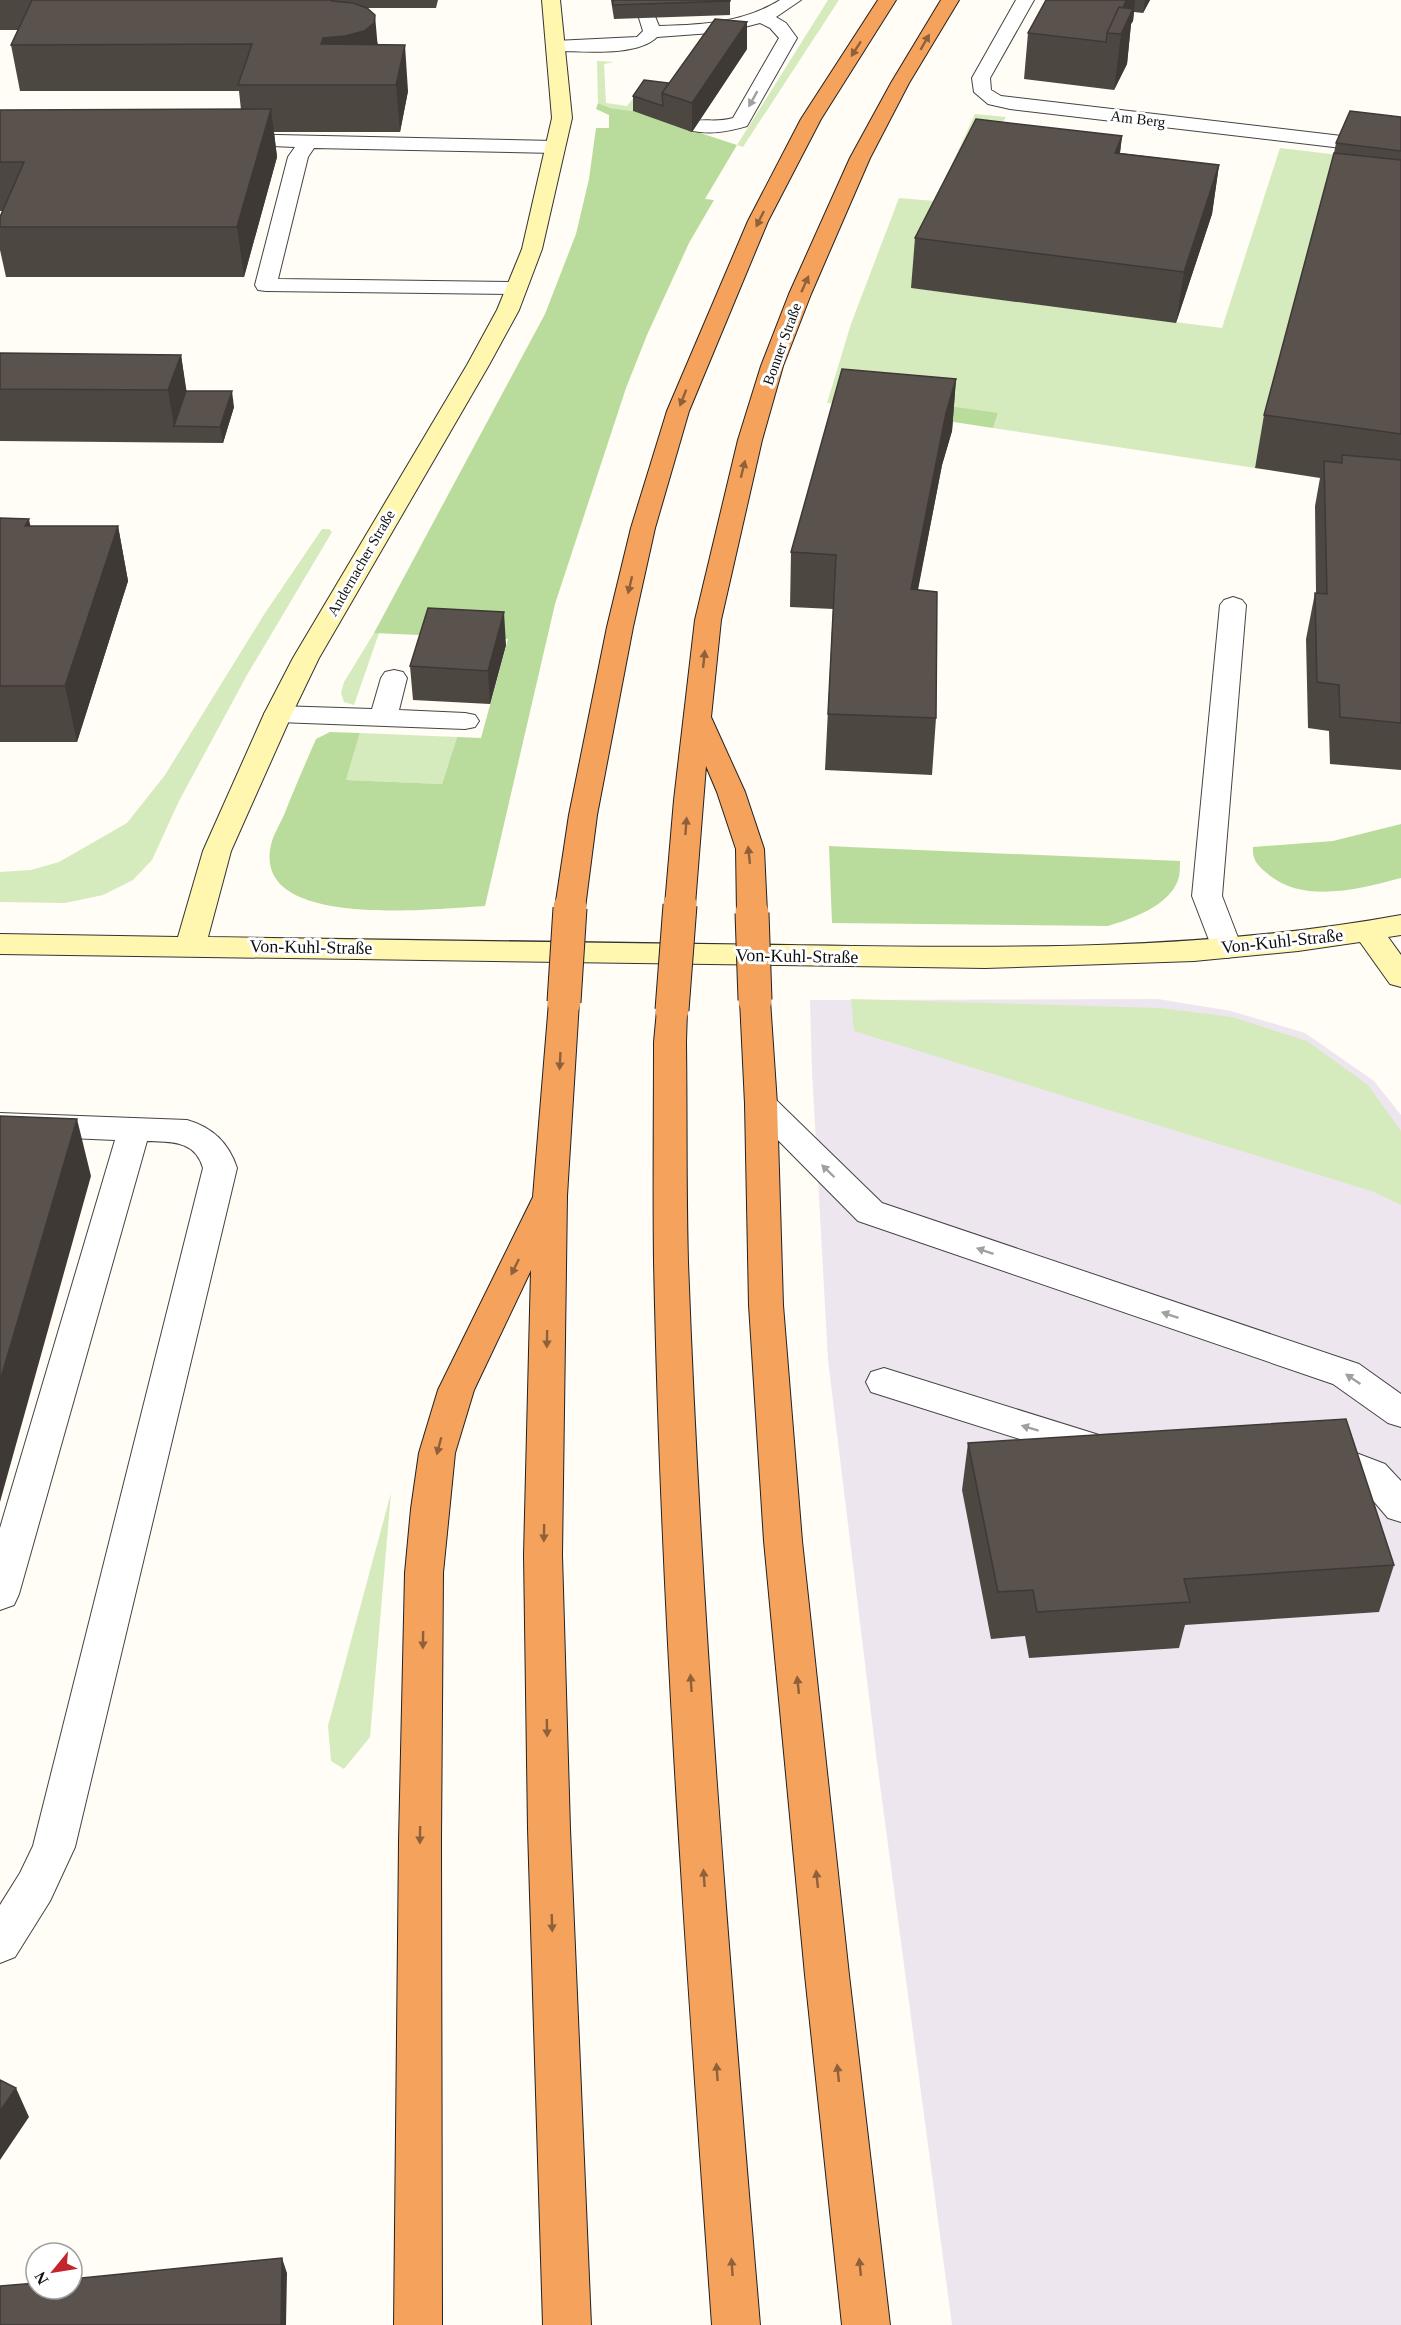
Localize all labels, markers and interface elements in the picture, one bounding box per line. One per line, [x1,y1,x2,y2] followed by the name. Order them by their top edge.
[919,33,929,50] one-way arrow
[850,41,861,57] one-way arrow
[748,91,758,108] one-way arrow
[1110,108,1167,130] street label: Am Berg
[755,210,764,227] one-way arrow
[800,274,810,292] one-way arrow
[760,300,804,387] street label: Bonner Straße
[678,389,688,407] one-way arrow
[739,459,749,478] one-way arrow
[324,507,398,619] street label: Andernacher Straße
[624,576,634,595] one-way arrow
[699,650,708,669] one-way arrow
[682,816,691,835] one-way arrow
[744,845,754,864] one-way arrow
[1220,925,1344,957] street label: Von-Kuhl-Straße
[250,936,372,958] street label: Von-Kuhl-Straße
[736,945,858,967] street label: Von-Kuhl-Straße
[556,1051,565,1070] one-way arrow
[820,1164,835,1178] one-way arrow
[976,1246,994,1256] one-way arrow
[511,1259,520,1276] one-way arrow
[1161,1309,1179,1319] one-way arrow
[543,1329,552,1348] one-way arrow
[1346,1373,1362,1385] one-way arrow
[1021,1423,1039,1433] one-way arrow
[434,1437,443,1455] one-way arrow
[539,1524,548,1543] one-way arrow
[418,1631,428,1650] one-way arrow
[687,1674,696,1693] one-way arrow
[793,1676,803,1695] one-way arrow
[542,1719,552,1738] one-way arrow
[415,1826,425,1845] one-way arrow
[699,1868,709,1887] one-way arrow
[812,1870,822,1889] one-way arrow
[548,1914,557,1933] one-way arrow
[712,2063,722,2082] one-way arrow
[833,2063,843,2082] one-way arrow
[24,2241,84,2301] north arrow
[727,2257,737,2276] one-way arrow
[855,2257,864,2276] one-way arrow
[31,2269,52,2288] text: N

